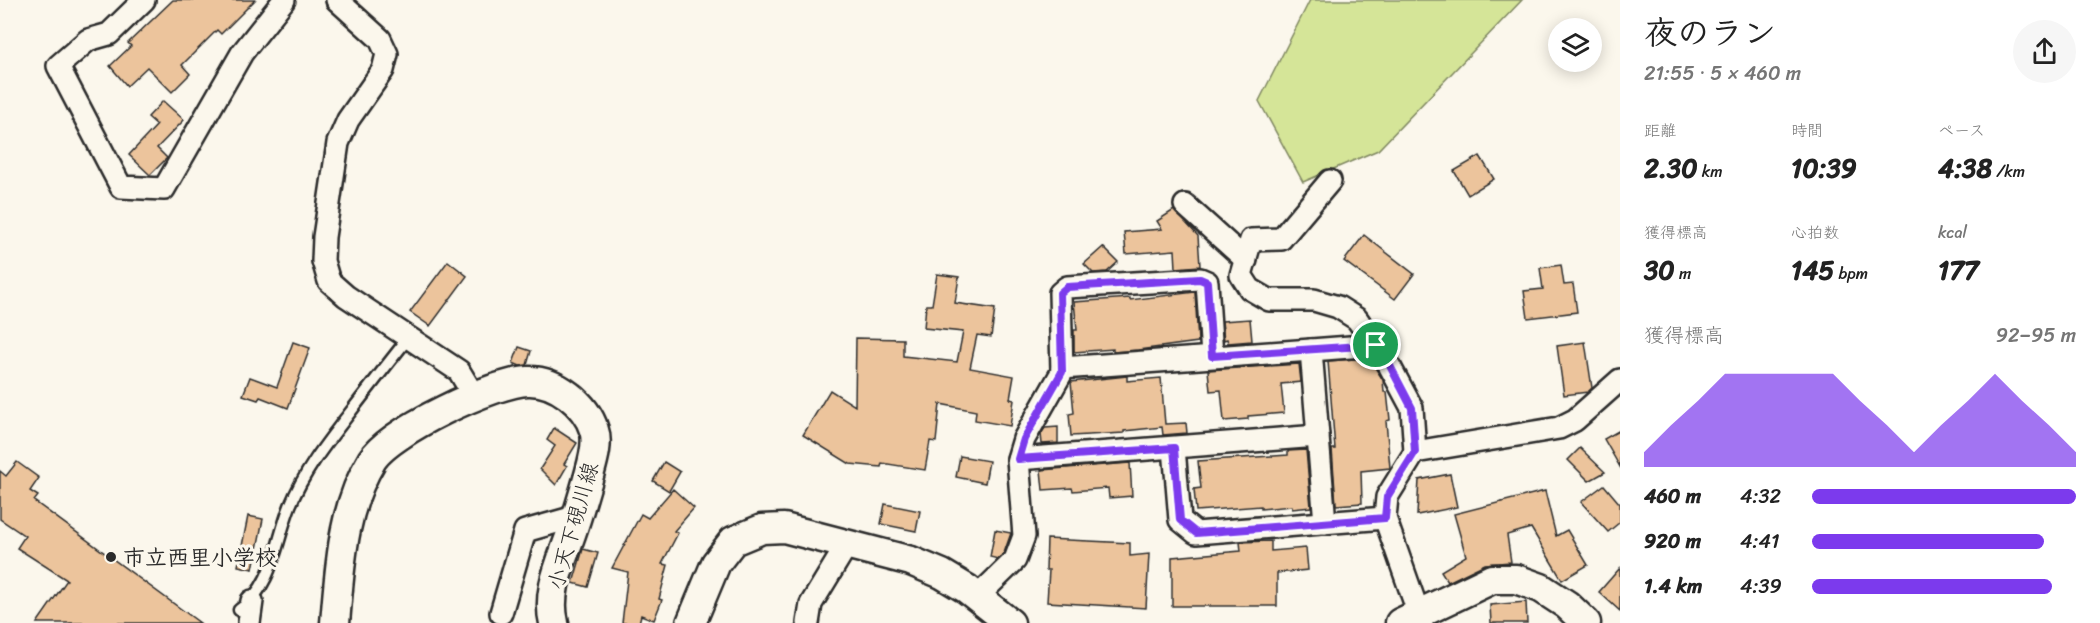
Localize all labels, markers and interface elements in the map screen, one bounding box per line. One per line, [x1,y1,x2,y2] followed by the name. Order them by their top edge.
[1644,4,1776,62] text: 夜のラン
[1548,18,1602,72] map controls
[1548,18,1602,72] button: layers
[2013,20,2076,83] button: share
[1644,56,1801,91] text: 21:55 · 5 × 460 m
[1644,116,1676,145] text: 距離
[1791,116,1823,145] text: 時間
[1938,116,1985,145] text: ペース
[1644,145,1698,191] text: 2.30
[1791,145,1857,191] text: 10:39
[1938,145,1992,191] text: 4:38
[1698,157,1723,186] text: km
[1992,157,2025,186] text: /km
[1644,218,1708,247] text: 獲得標高
[1791,218,1839,247] text: 心拍数
[1938,218,1967,247] text: kcal
[1644,247,1675,293] text: 30
[1791,247,1834,293] text: 145
[1938,247,1979,293] text: 177
[1675,259,1691,288] text: m
[1834,259,1868,288] text: bpm
[1644,318,1724,353] text: 獲得標高
[1996,318,2076,353] text: 92–95 m
[1350,319,1401,370] pin
[1359,328,1392,361] icon: arrive
[536,457,610,595] street label: 小天下硯川線
[1644,479,1701,514] text: 460 m
[1740,479,1781,514] text: 4:32
[1644,524,1701,559] text: 920 m
[1740,524,1780,559] text: 4:41
[123,538,277,577] place label: 市立西里小学校
[104,550,118,564] marker: 市立西里小学校
[1644,569,1702,604] text: 1.4 km
[1740,569,1782,604] text: 4:39

